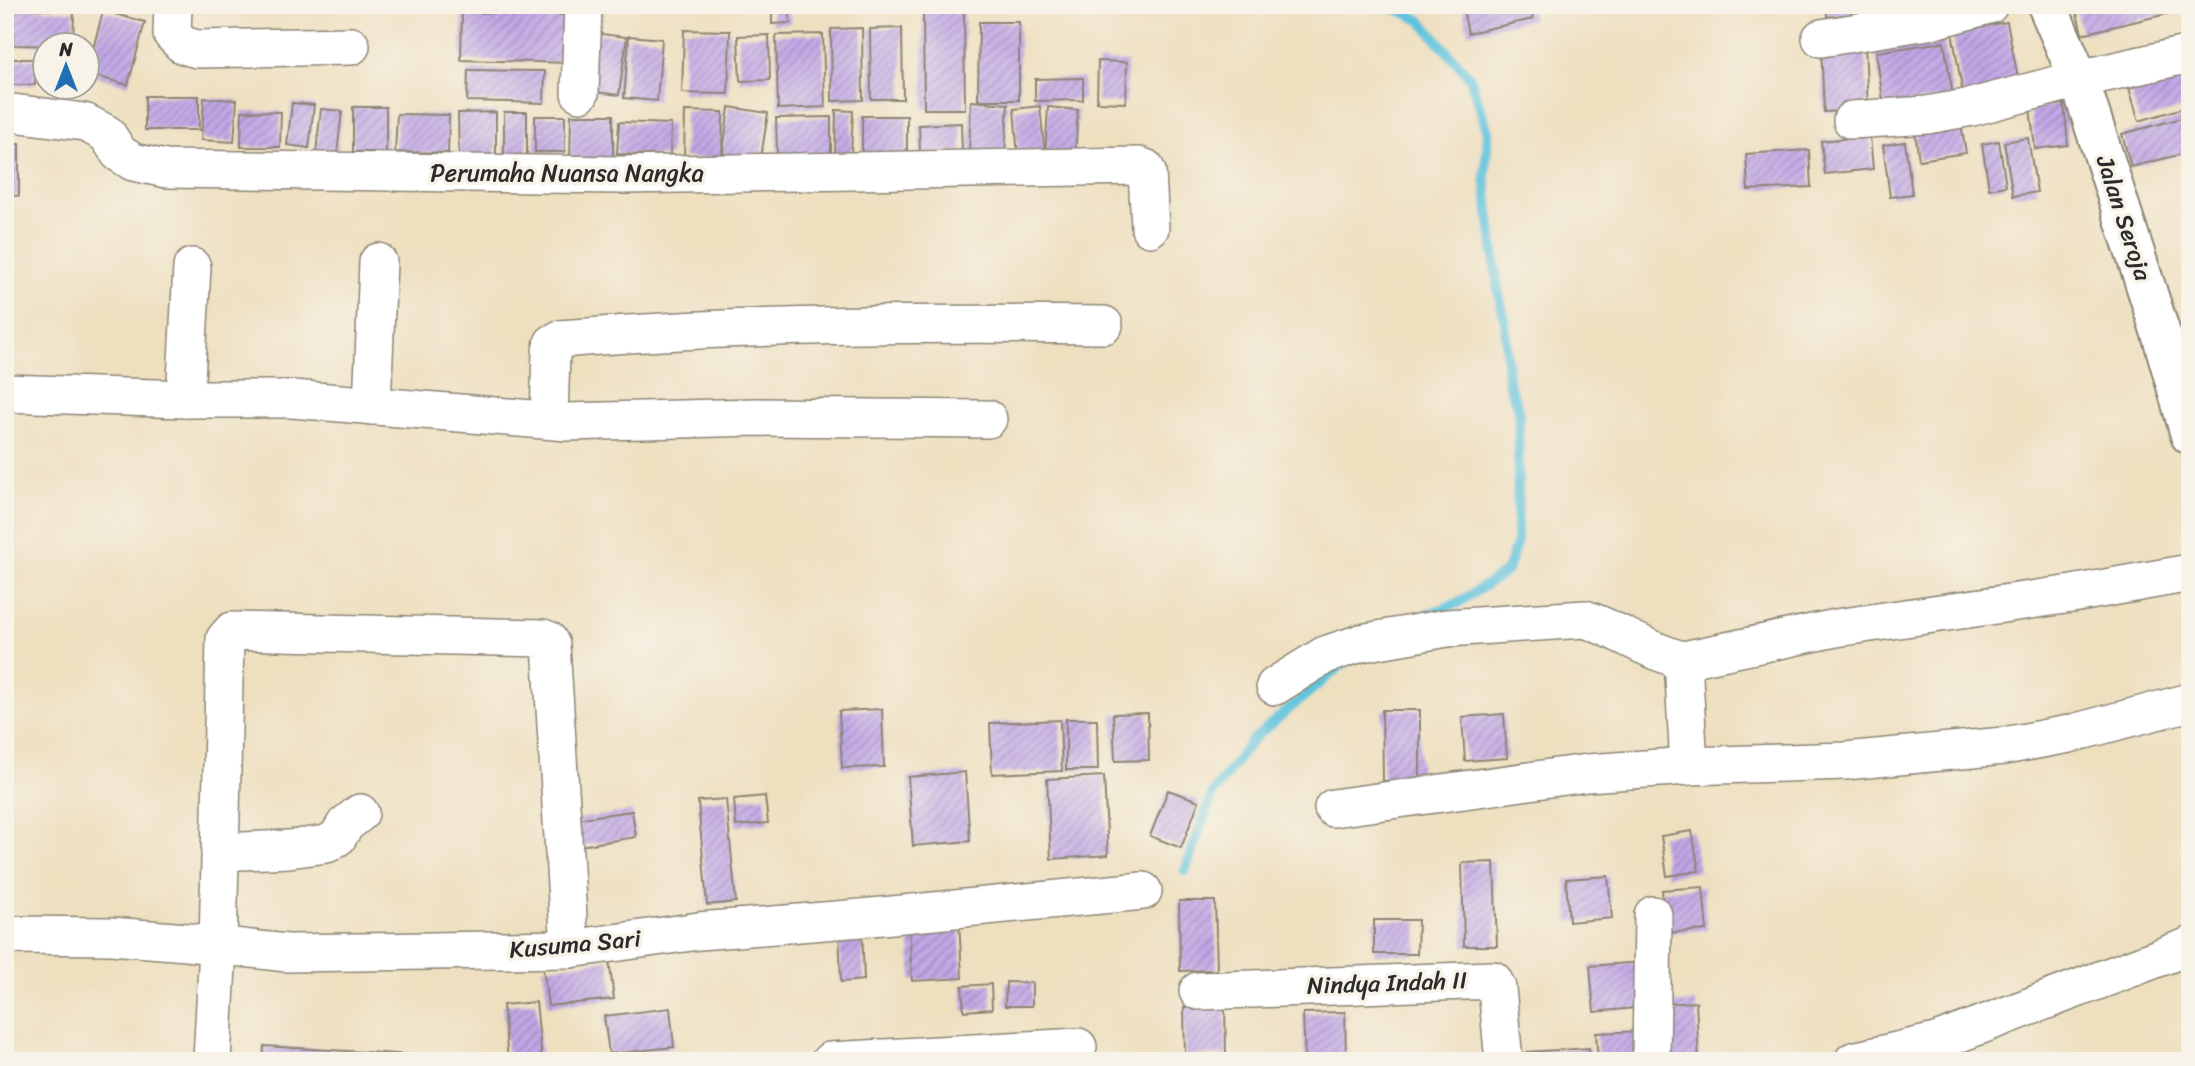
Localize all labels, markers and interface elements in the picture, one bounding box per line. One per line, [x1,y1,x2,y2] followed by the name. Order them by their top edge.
[32,32,102,102] north arrow
[58,33,73,66] text: N
[2084,149,2164,287] street label: Jalan Seroja
[430,152,704,194] street label: Perumaha Nuansa Nangka
[508,917,644,971] street label: Kusuma Sari
[1306,959,1468,1007] street label: Nindya Indah II

